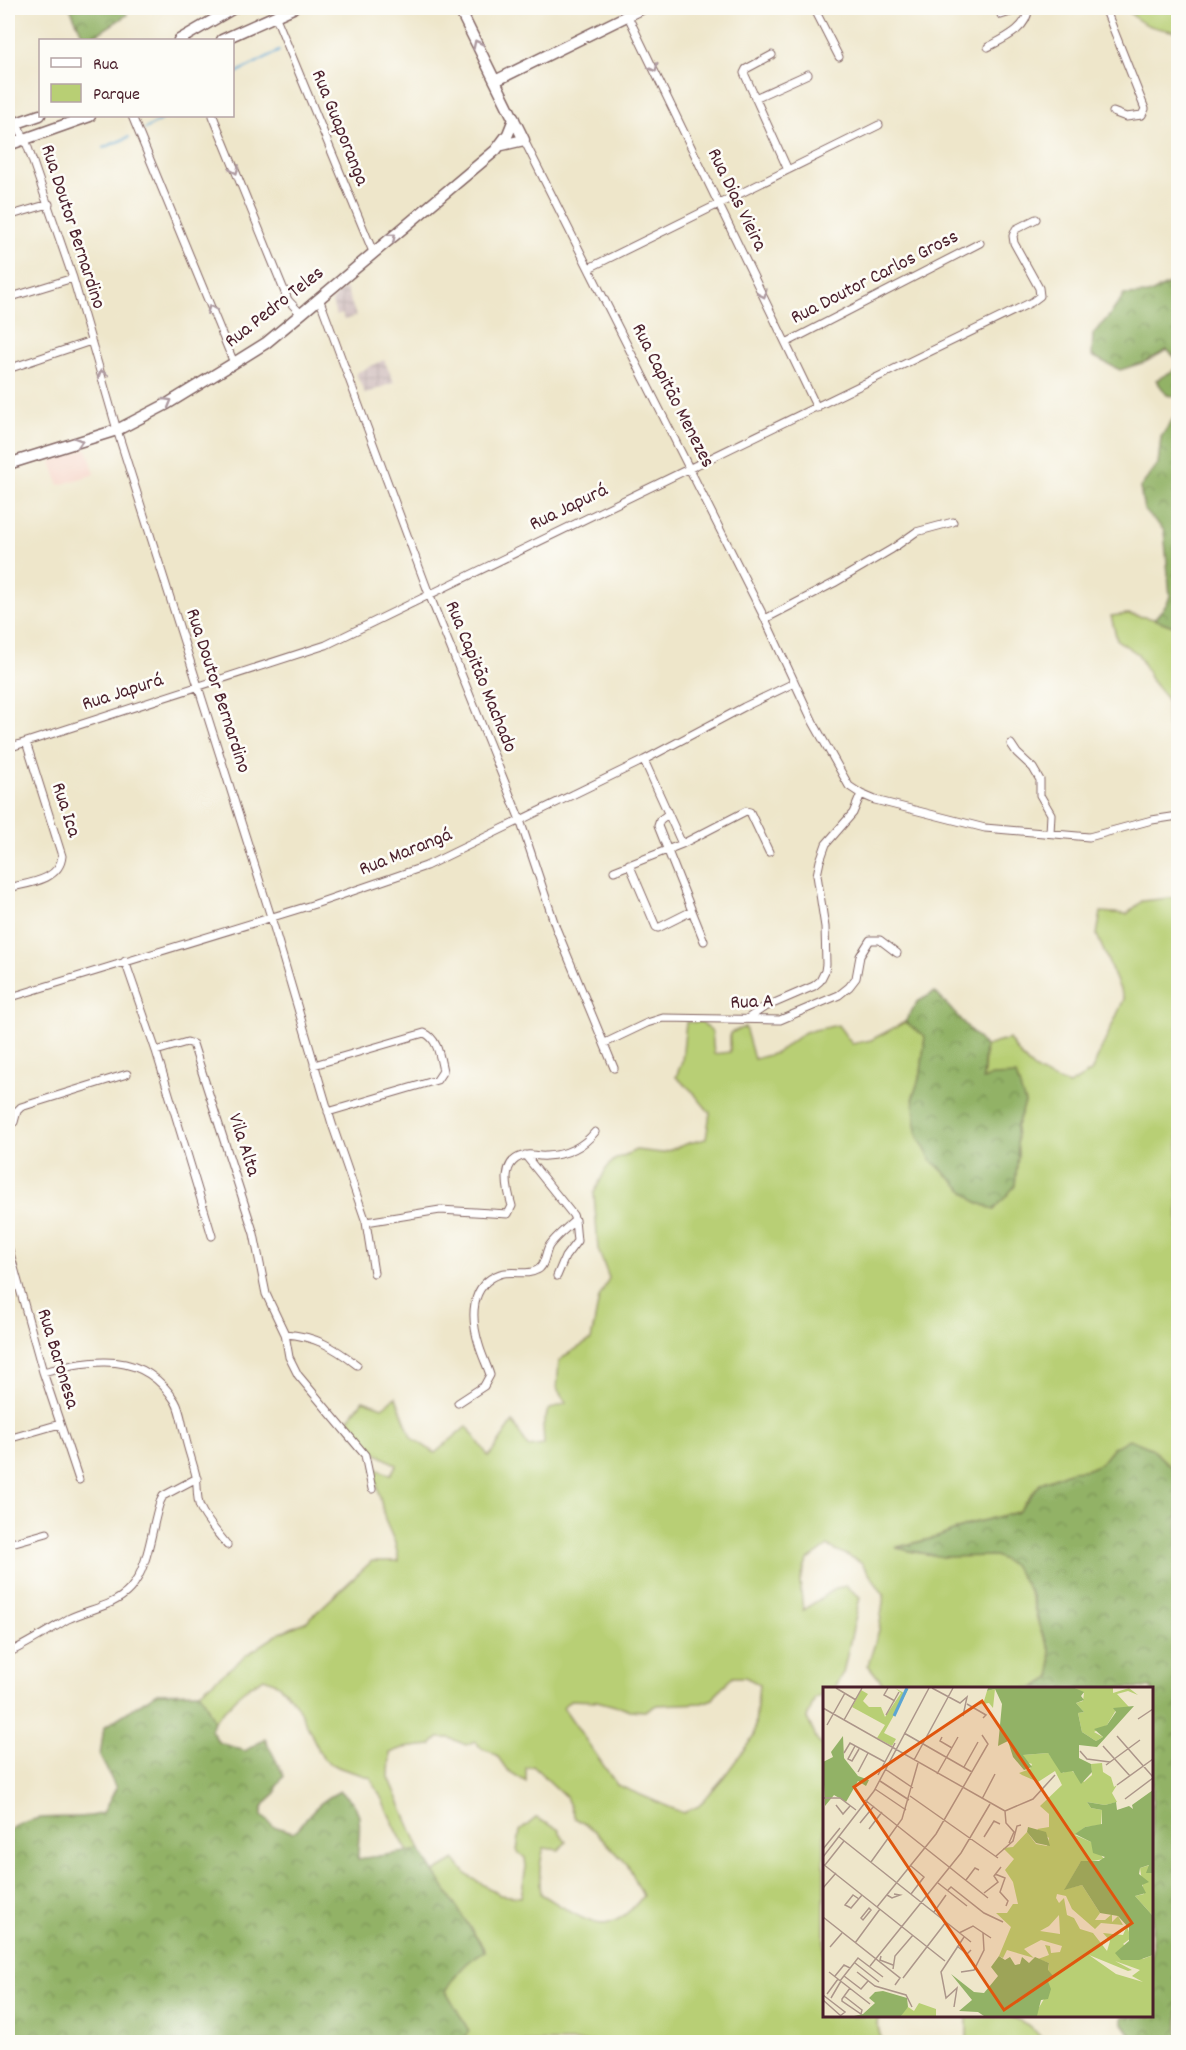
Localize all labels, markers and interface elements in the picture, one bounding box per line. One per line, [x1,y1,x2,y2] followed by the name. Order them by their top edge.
[39,39,234,117] legend
[473,40,484,51] one-way arrow
[93,53,119,78] text: Rua
[647,62,658,73] one-way arrow
[303,66,375,191] street label: Rua Guaporanga
[93,83,140,108] text: Parque
[32,141,112,313] street label: Rua Doutor Bernardino
[699,144,773,257] street label: Rua Dias Vieira
[228,163,240,174] one-way arrow
[786,224,964,332] street label: Rua Doutor Carlos Gross
[385,233,396,244] one-way arrow
[219,260,331,356] street label: Rua Pedro Teles
[755,288,767,299] one-way arrow
[206,305,218,316] one-way arrow
[624,319,720,473] street label: Rua Capitão Menezes
[96,369,109,380] one-way arrow
[162,398,173,410] one-way arrow
[73,437,84,449] one-way arrow
[525,477,613,539] street label: Rua Japurá
[437,597,523,757] street label: Rua Capitão Machado
[177,605,257,777] street label: Rua Doutor Bernardino
[79,667,167,719] street label: Rua Japurá
[43,779,87,842] street label: Rua Ica
[355,822,457,884] street label: Rua Marangá
[730,988,774,1018] street label: Rua A
[220,1110,266,1181] street label: Vila Alta
[29,1305,86,1413] street label: Rua Baronesa
[823,1687,1153,2017] inset map

